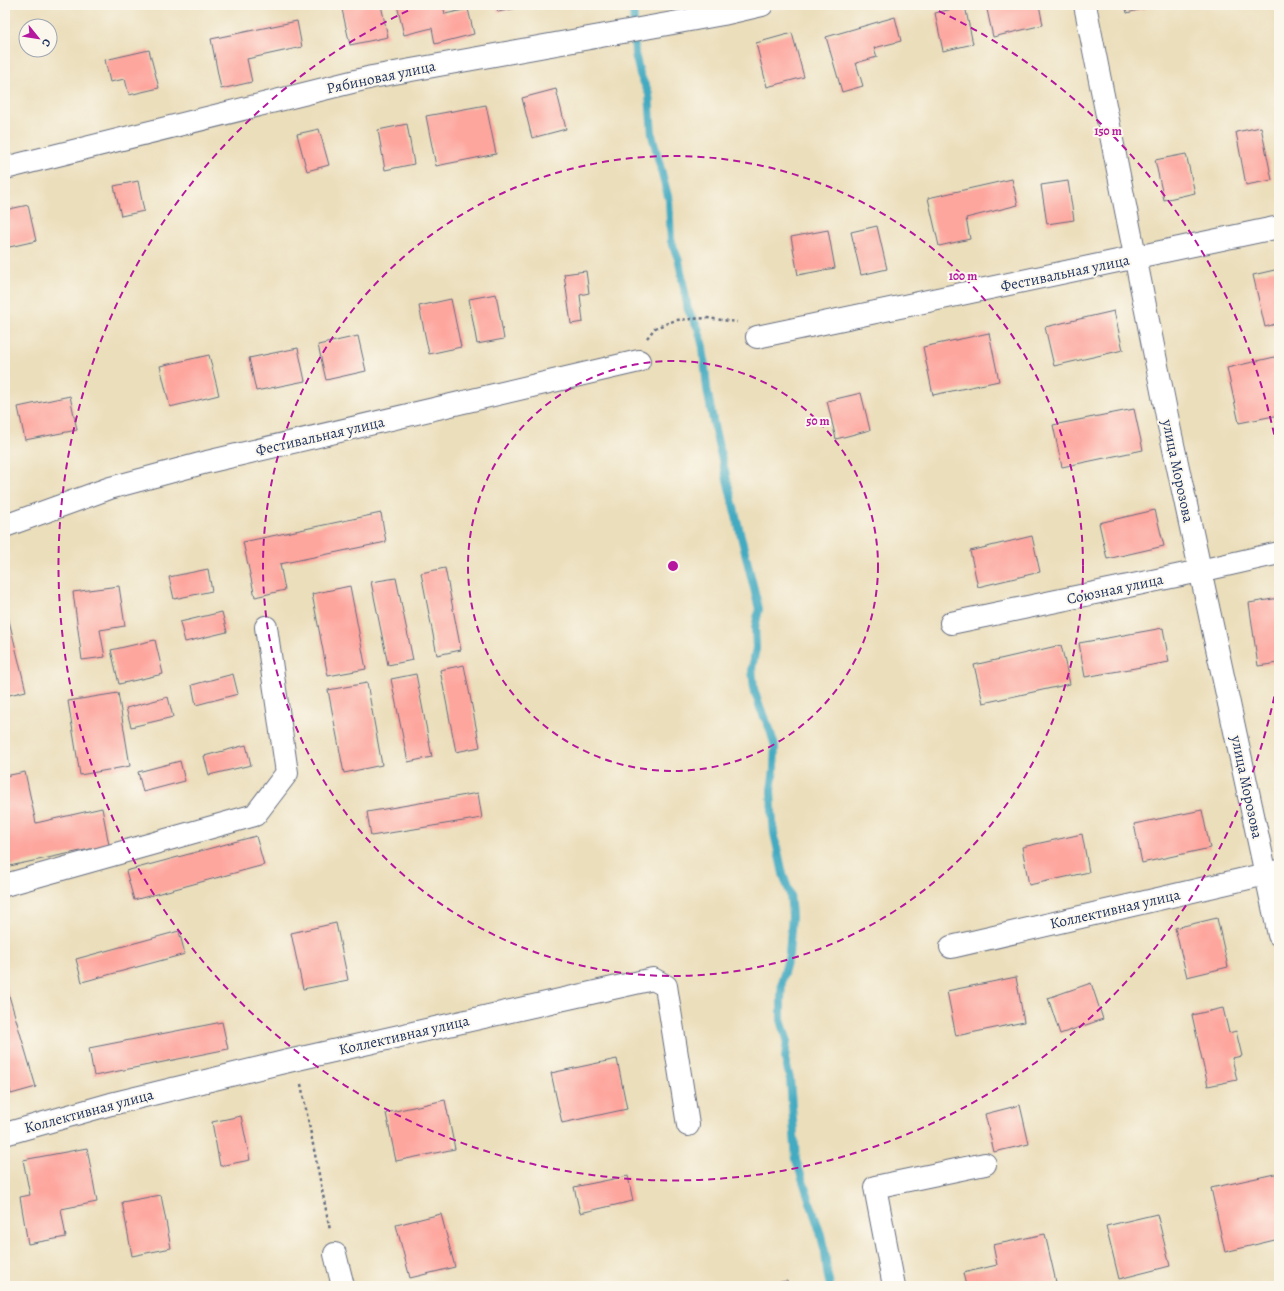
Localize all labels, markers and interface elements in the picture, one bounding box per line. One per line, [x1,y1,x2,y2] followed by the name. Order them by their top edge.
[18,18,58,58] north arrow
[38,36,54,50] text: С
[325,56,437,98] street label: Рябиновая улица
[1094,123,1122,139] text: 150 m
[999,250,1131,296] street label: Фестивальная улица
[949,268,977,284] text: 100 m
[254,411,386,461] street label: Фестивальная улица
[806,413,830,429] text: 50 m
[1157,417,1199,524] street label: улица Морозова
[666,559,680,573] centre of rings
[1065,569,1165,609] street label: Союзная улица
[1226,733,1268,840] street label: улица Морозова
[1048,884,1182,934] street label: Коллективная улица
[337,1010,471,1060] street label: Коллективная улица
[22,1084,156,1138] street label: Коллективная улица

